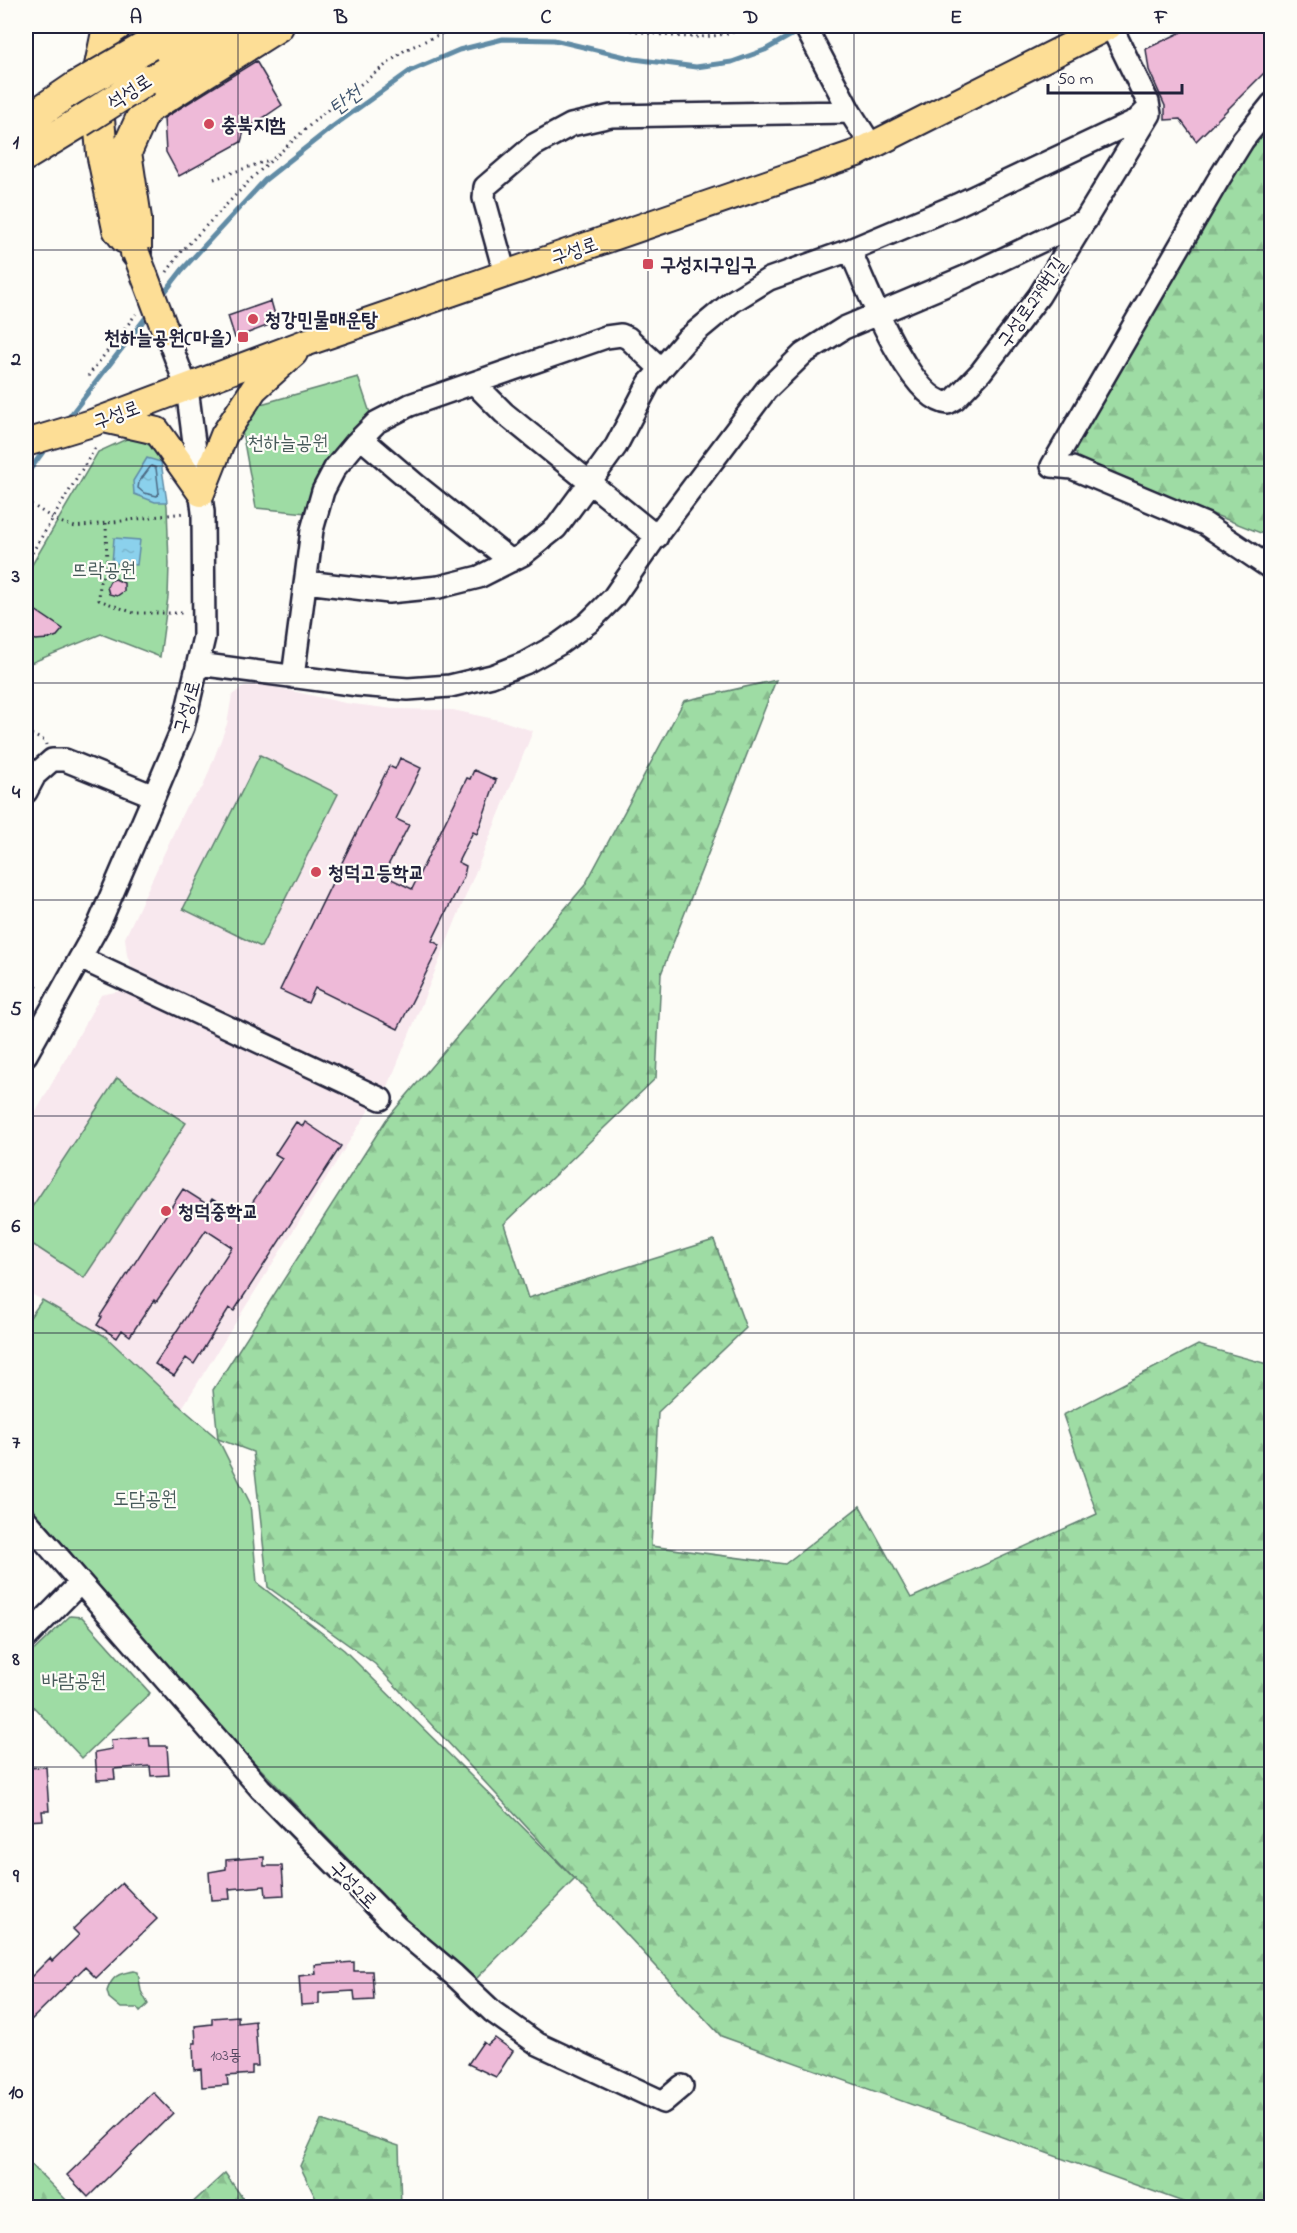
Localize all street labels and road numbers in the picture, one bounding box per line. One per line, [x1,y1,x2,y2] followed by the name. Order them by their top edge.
[102,68,159,118] street label: 석성로
[547,231,602,274] street label: 구성로
[991,252,1075,355] street label: 구성로279번길
[89,394,144,438] street label: 구성로
[167,677,209,738] street label: 구성1로
[321,1855,383,1917] street label: 구성2로

